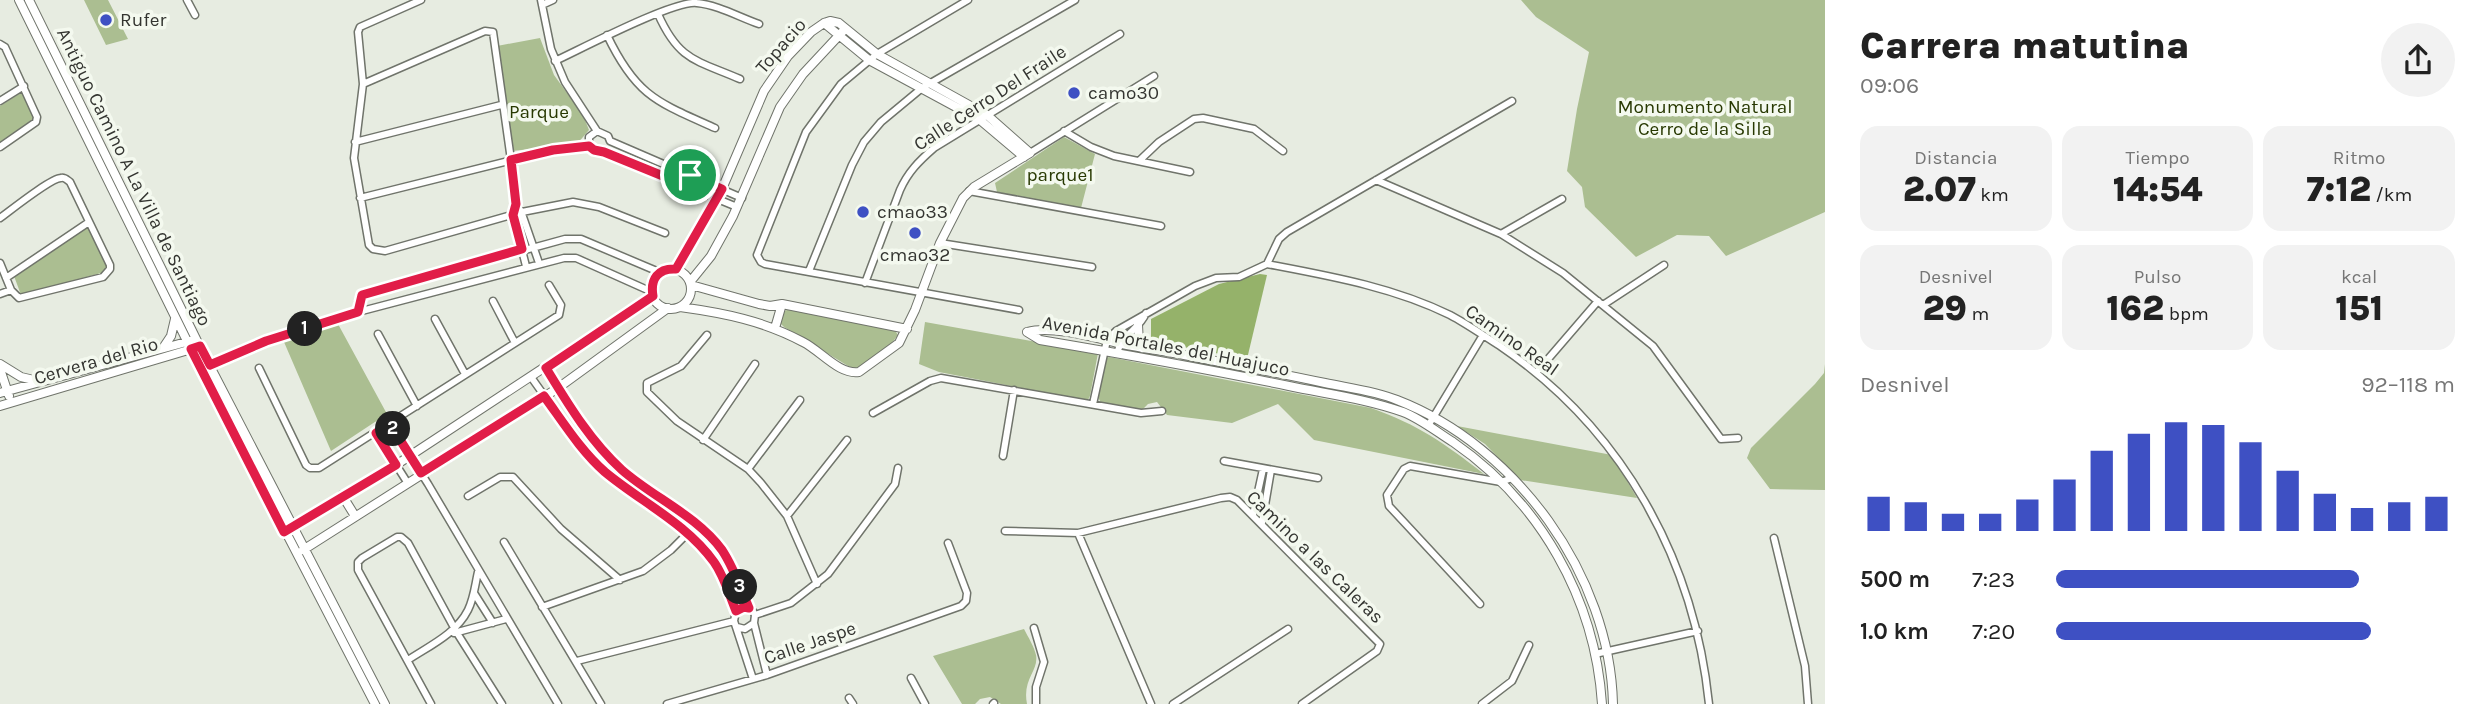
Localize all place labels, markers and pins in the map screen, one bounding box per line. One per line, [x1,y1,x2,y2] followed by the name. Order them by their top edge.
[120,9,166,31] place label: Rufer
[98,12,114,28] marker: Rufer
[1088,82,1159,104] place label: camo30
[1066,85,1082,101] marker: camo30
[660,145,720,205] pin
[877,201,948,223] place label: cmao33
[855,204,871,220] marker: cmao33
[907,225,923,241] marker: cmao32
[880,244,950,266] place label: cmao32
[288,312,322,346] pin: 1
[376,412,410,446] pin: 2
[722,570,758,604] pin: 3

